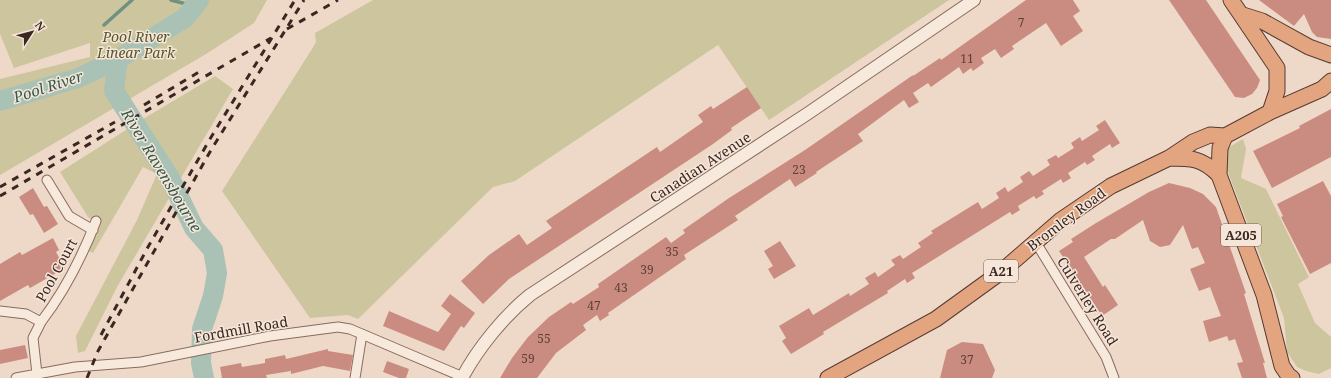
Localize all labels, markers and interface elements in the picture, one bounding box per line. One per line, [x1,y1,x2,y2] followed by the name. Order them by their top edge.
[12,12,52,52] north arrow
[1018,14,1025,31] house number: 7
[32,18,49,34] text: N
[96,27,176,62] park label: Pool River Linear Park
[960,50,974,67] house number: 11
[10,65,86,107] water label: Pool River
[117,104,207,236] water label: River Ravensbourne
[646,127,754,207] street label: Canadian Avenue
[792,161,806,178] house number: 23
[1023,183,1110,255] street label: Bromley Road
[1221,224,1261,246] road number: A205
[31,235,81,305] street label: Pool Court
[665,243,679,260] house number: 35
[1053,253,1123,349] street label: Culverley Road
[984,260,1018,282] road number: A21
[640,261,654,278] house number: 39
[614,279,628,296] house number: 43
[587,297,601,314] house number: 47
[193,311,290,347] street label: Fordmill Road
[537,330,551,347] house number: 55
[521,350,535,367] house number: 59
[960,351,974,368] house number: 37

